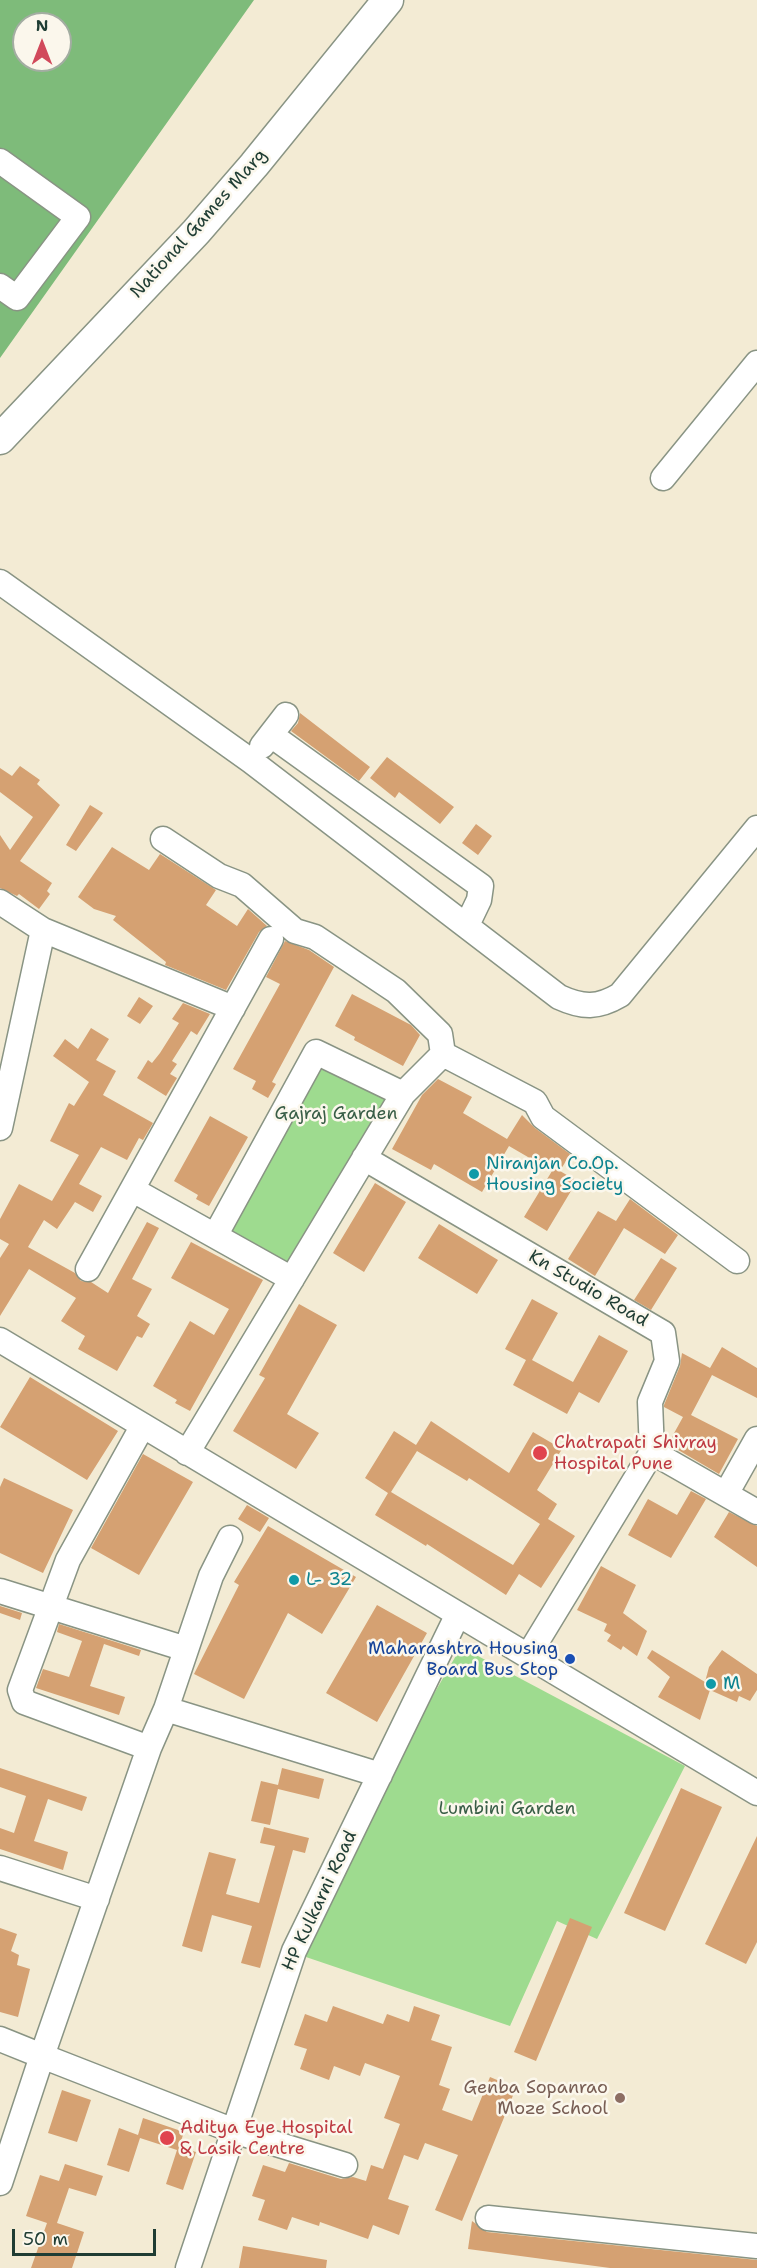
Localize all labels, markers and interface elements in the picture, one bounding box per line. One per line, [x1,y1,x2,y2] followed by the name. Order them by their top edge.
[12,12,72,72] north arrow
[36,15,48,36] text: N
[126,145,272,303] street label: National Games Marg
[275,1103,397,1125] park label: Gajraj Garden
[486,1153,623,1196] place label: Niranjan Co.Op. Housing Society
[467,1167,481,1181] marker: Niranjan Co.Op. Housing Society
[524,1246,652,1332] street label: Kn Studio Road
[554,1432,717,1474] place label: Chatrapati Shivray Hospital Pune
[531,1444,549,1462] marker: Chatrapati Shivray Hospital Pune
[306,1569,352,1591] place label: L- 32
[287,1573,301,1587] marker: L- 32
[368,1638,558,1680] place label: Maharashtra Housing Board Bus Stop
[563,1652,577,1666] marker: Maharashtra Housing Board Bus Stop
[723,1673,740,1695] place label: M
[704,1677,718,1691] marker: M
[439,1798,575,1820] park label: Lumbini Garden
[278,1827,362,1975] street label: HP Kulkarni Road
[463,2077,608,2120] place label: Genba Sopanrao Moze School
[613,2091,627,2105] marker: Genba Sopanrao Moze School
[180,2117,353,2160] place label: Aditya Eye Hospital & Lasik Centre
[158,2129,176,2147] marker: Aditya Eye Hospital & Lasik Centre
[15,2217,159,2255] scale bar
[23,2227,68,2251] text: 50 m

